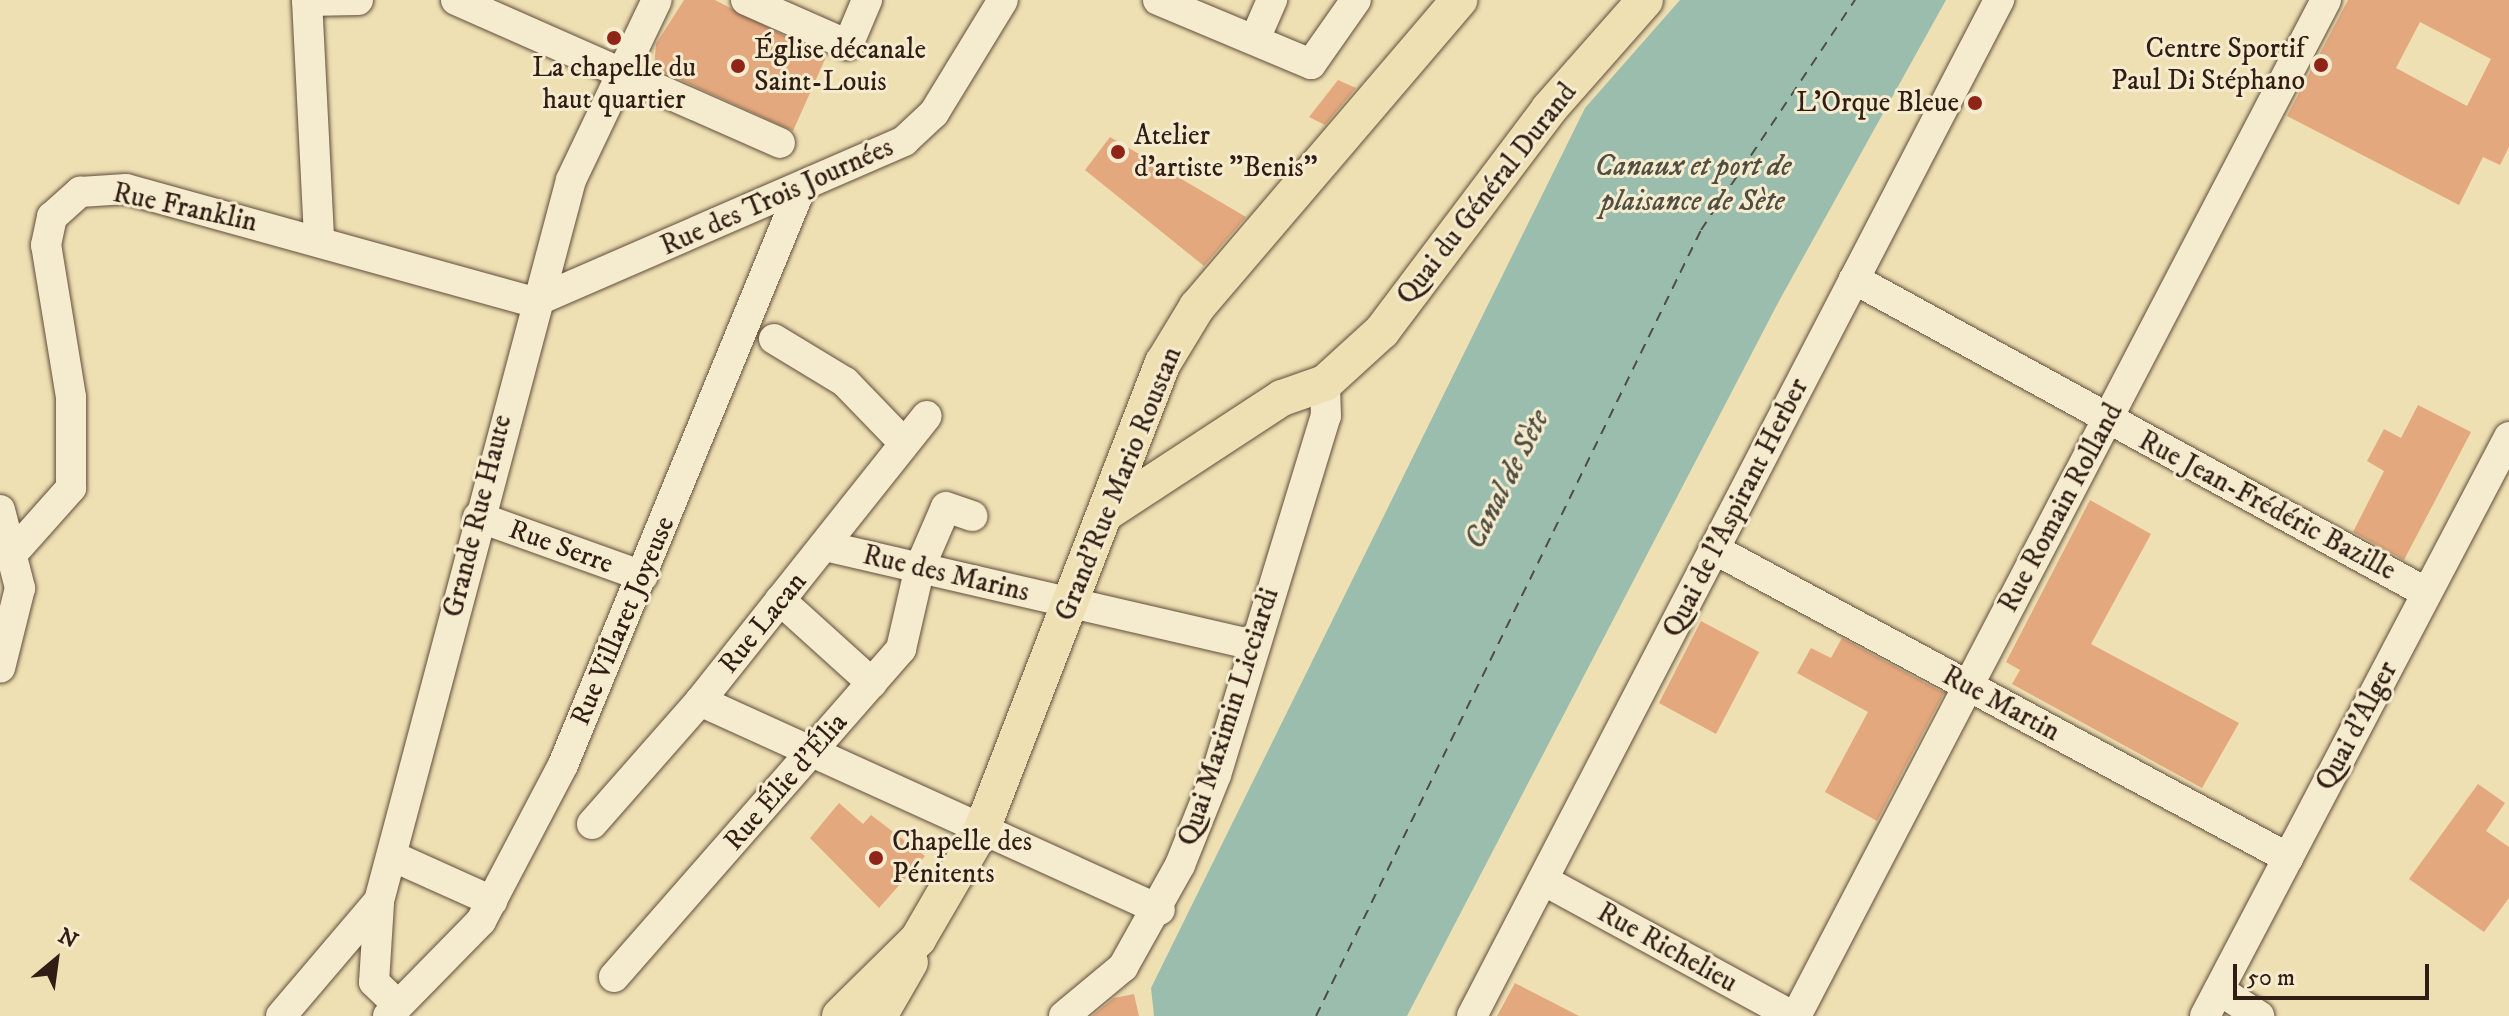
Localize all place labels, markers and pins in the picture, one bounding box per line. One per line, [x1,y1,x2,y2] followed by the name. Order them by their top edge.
[605,29,623,47] marker: La chapelle du haut quartier
[2111,32,2305,98] place label: Centre Sportif Paul Di Stéphano
[754,33,926,99] place label: Église décanale Saint-Louis
[532,51,696,117] place label: La chapelle du haut quartier
[2312,56,2330,74] marker: Centre Sportif Paul Di Stéphano
[729,57,747,75] marker: Église décanale Saint-Louis
[1796,86,1959,120] place label: L'Orque Bleue
[1966,94,1984,112] marker: L'Orque Bleue
[1134,119,1318,185] place label: Atelier d'artiste "Benis"
[1109,143,1127,161] marker: Atelier d'artiste "Benis"
[892,825,1032,891] place label: Chapelle des Pénitents
[867,849,885,867] marker: Chapelle des Pénitents

